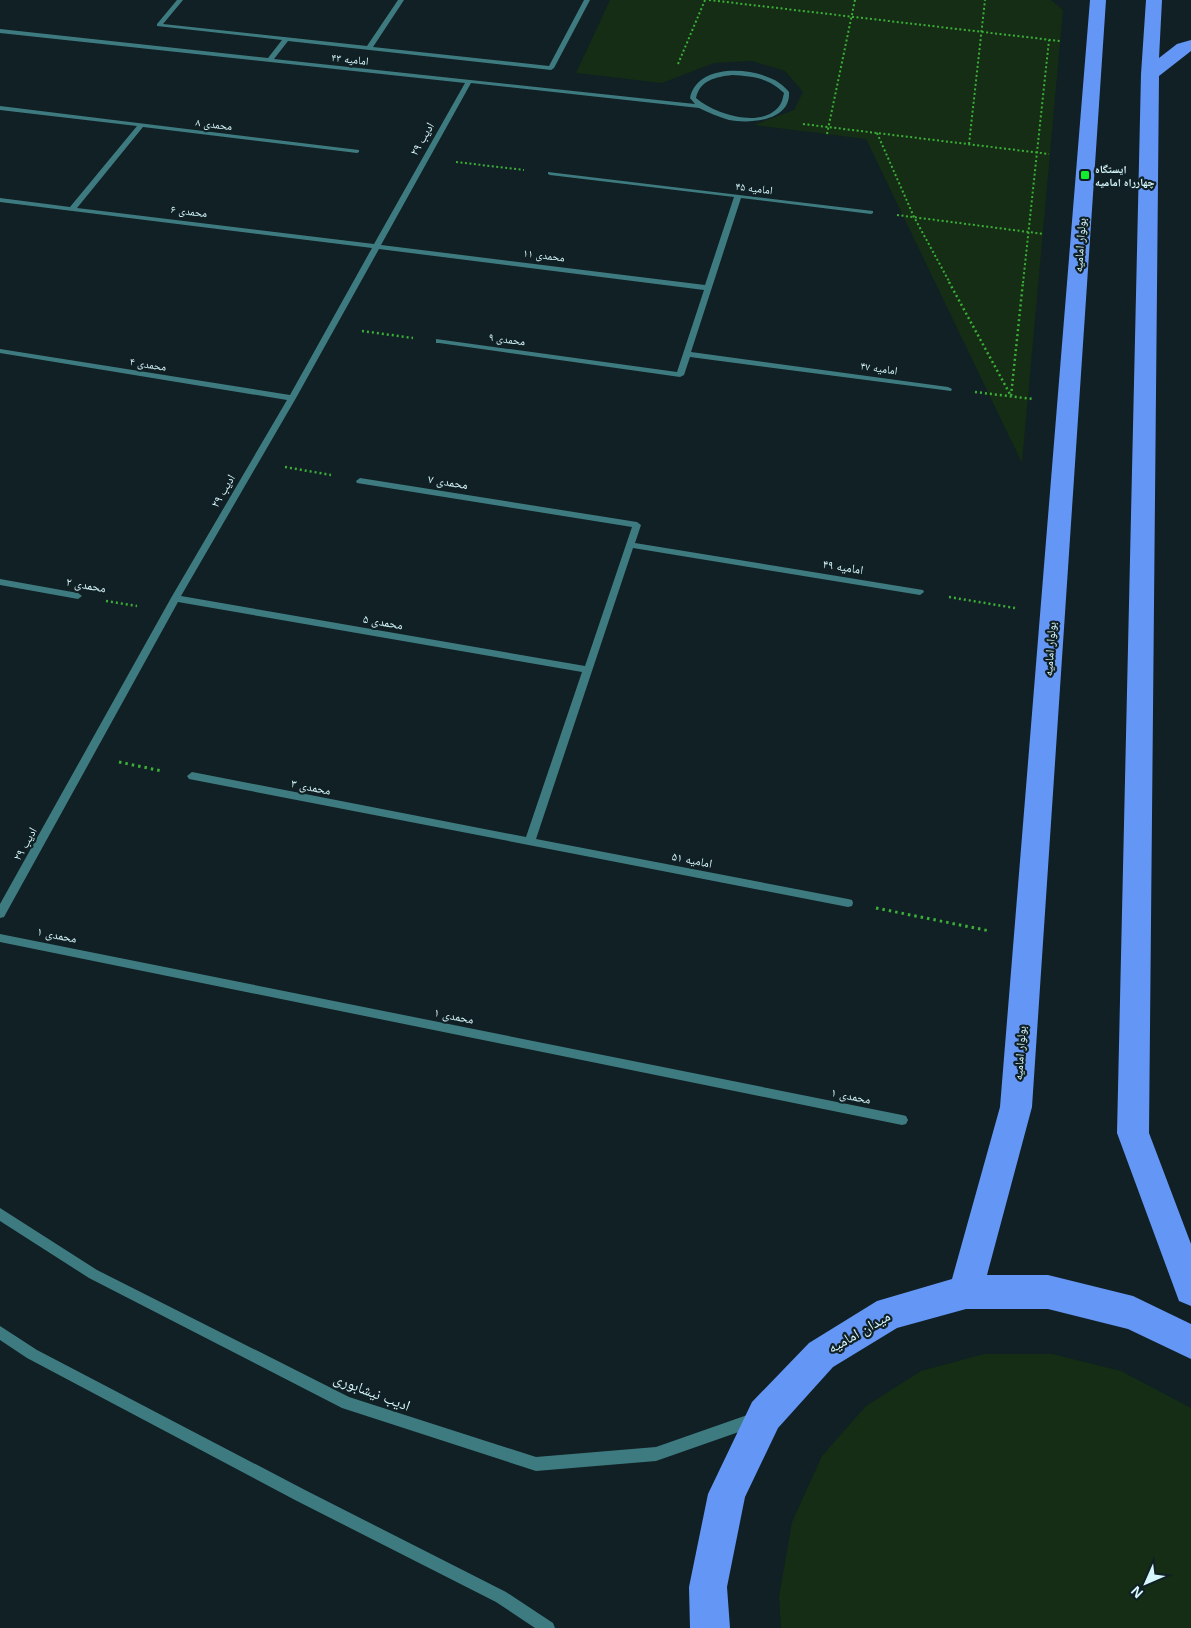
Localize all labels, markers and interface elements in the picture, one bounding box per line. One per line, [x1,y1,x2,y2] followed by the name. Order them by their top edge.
[331,51,369,67] street label: امامیه ۴۳
[195,116,233,133] street label: محمدی ۸
[407,120,437,158] street label: ادیب ۲۹
[1095,163,1155,189] place label: ایستگاه چهارراه امامیه
[1079,169,1091,181] marker: ایستگاه چهارراه امامیه
[735,180,773,196] street label: امامیه ۴۵
[170,203,208,220] street label: محمدی ۶
[1071,217,1089,273] street label: بولوار امامیه
[522,246,565,264] street label: محمدی ۱۱
[488,330,526,349] street label: محمدی ۹
[129,355,167,374] street label: محمدی ۴
[860,359,898,377] street label: امامیه ۴۷
[208,472,238,510] street label: ادیب ۲۹
[427,472,469,492] street label: محمدی ۷
[822,557,864,577] street label: امامیه ۴۹
[65,575,107,595] street label: محمدی ۲
[362,612,404,632] street label: محمدی ۵
[1041,621,1059,677] street label: بولوار امامیه
[290,776,332,798] street label: محمدی ۳
[10,825,40,863] street label: ادیب ۲۹
[671,849,713,871] street label: امامیه ۵۱
[36,924,78,946] street label: محمدی ۱
[433,1005,475,1027] street label: محمدی ۱
[1011,1025,1029,1081] street label: بولوار امامیه
[830,1085,872,1107] street label: محمدی ۱
[825,1307,894,1358] street label: میدان امامیه
[331,1369,413,1416] street label: ادیب نیشابوری
[1121,1558,1171,1608] north arrow
[1128,1583,1146,1601] text: N

